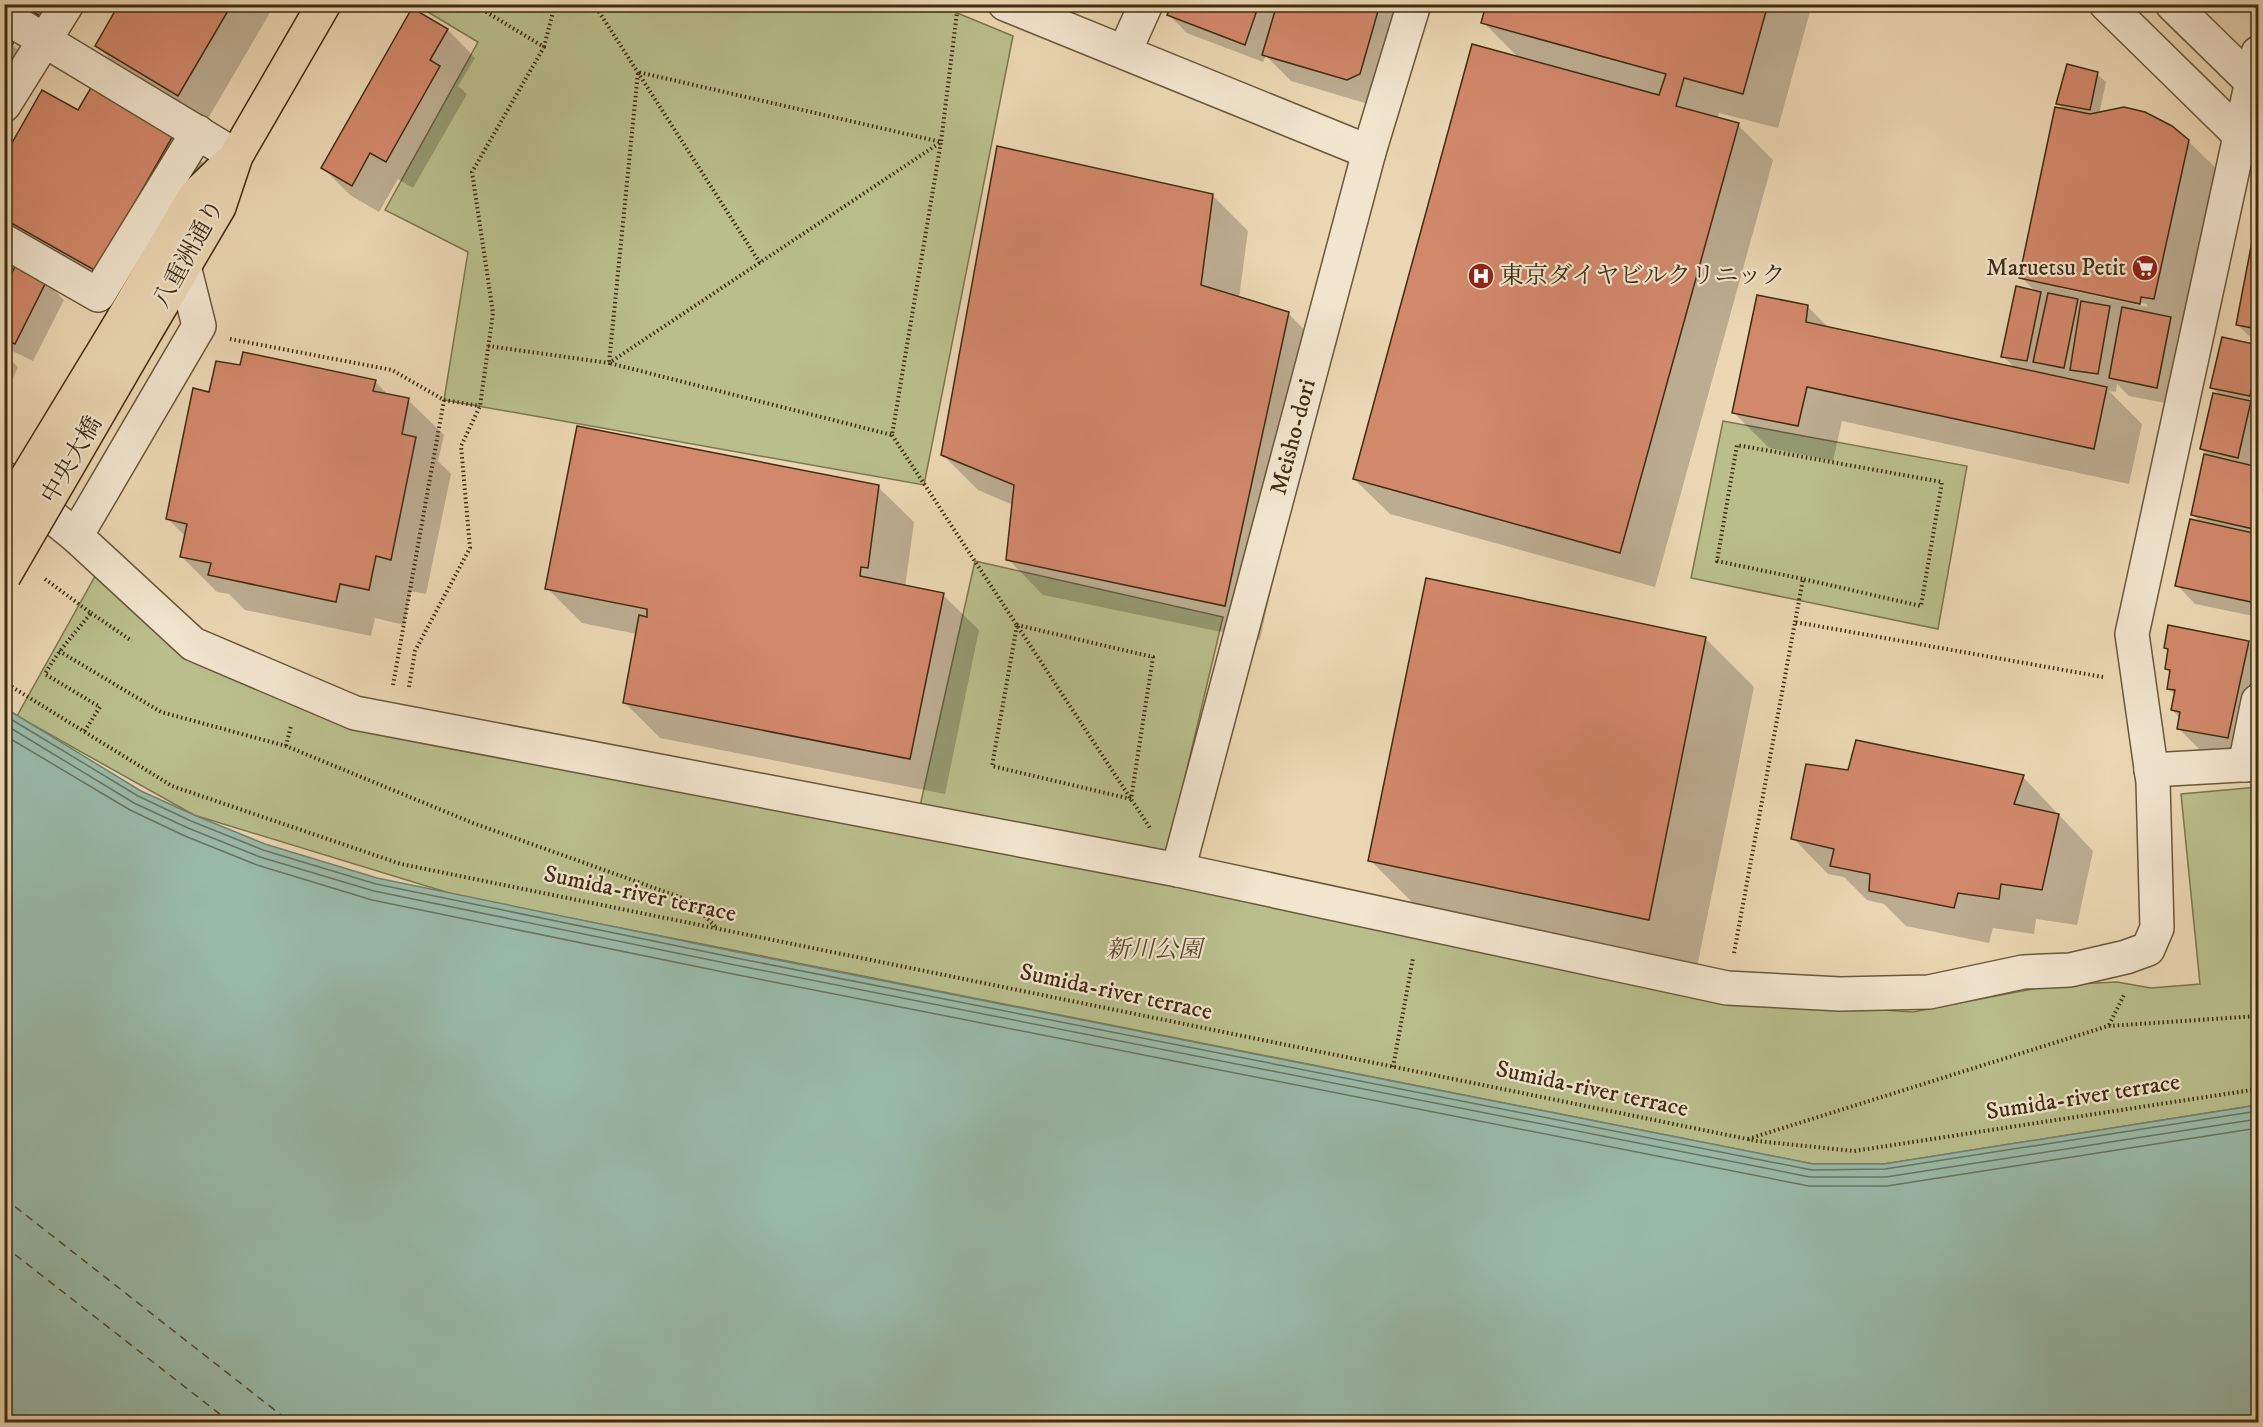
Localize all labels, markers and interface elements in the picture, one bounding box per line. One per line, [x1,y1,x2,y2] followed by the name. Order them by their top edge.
[147,194,231,314] street label: 八重洲通り
[1986,253,2126,283] place label: Maruetsu Petit
[2130,253,2160,283] supermarket icon: Maruetsu Petit
[1466,261,1496,291] hospital icon: 東京ダイヤビルクリニック
[1500,261,1786,291] place label: 東京ダイヤビルクリニック
[1263,376,1323,498] street label: Meisho-dori
[35,411,109,509] street label: 中央大橋
[541,859,739,929] street label: Sumida-river terrace
[1106,935,1206,965] park label: 新川公園
[1017,957,1215,1027] street label: Sumida-river terrace
[1493,1054,1691,1124] street label: Sumida-river terrace
[1984,1067,2182,1127] street label: Sumida-river terrace

